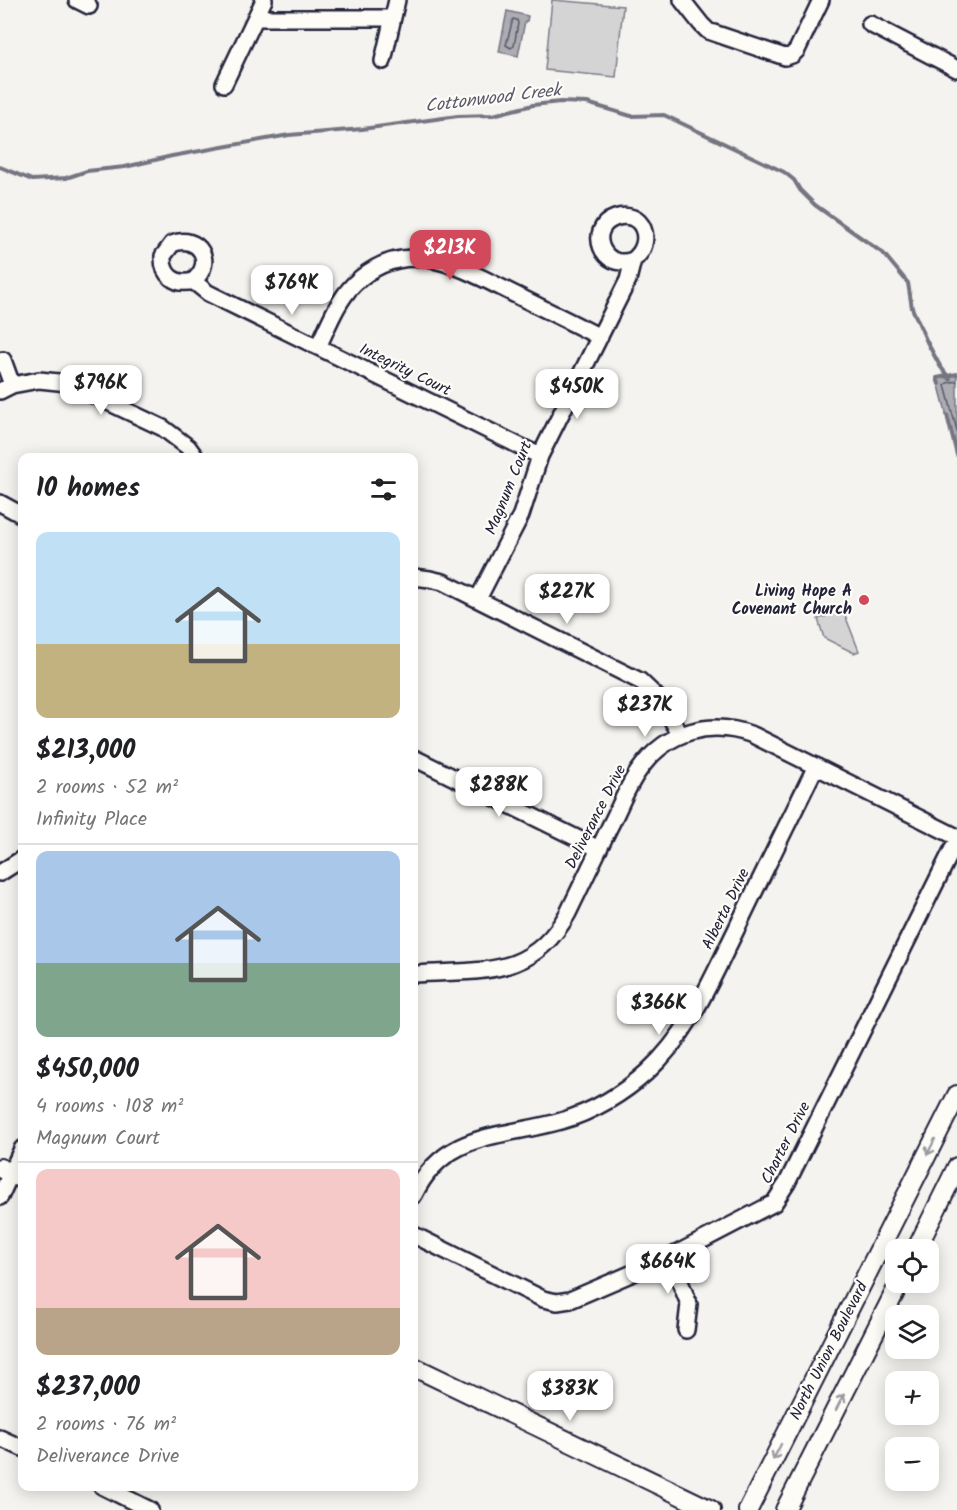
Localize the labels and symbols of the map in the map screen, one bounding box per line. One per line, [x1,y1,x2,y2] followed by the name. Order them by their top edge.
[423,76,565,122] water label: Cottonwood Creek
[408,230,492,281] pin: $213K
[250,265,334,316] pin: $769K
[355,337,456,403] street label: Integrity Court
[59,365,143,416] pin: $796K
[535,369,619,420] pin: $450K
[479,437,539,539] street label: Magnum Court
[525,574,609,625] pin: $227K
[732,579,852,622] place label: Living Hope A Covenant Church
[857,593,871,607] marker: Living Hope A Covenant Church
[603,687,687,738] pin: $237K
[559,760,633,874] street label: Deliverance Drive
[457,767,541,818] pin: $288K
[695,864,757,954] street label: Alberta Drive
[617,985,701,1036] pin: $366K
[755,1097,817,1189] street label: Charter Drive
[925,1138,937,1156] one-way arrow
[626,1244,710,1295] pin: $664K
[783,1277,875,1425] street label: North Union Boulevard
[528,1371,612,1422] pin: $383K
[834,1393,846,1411] one-way arrow
[771,1443,782,1461] one-way arrow

